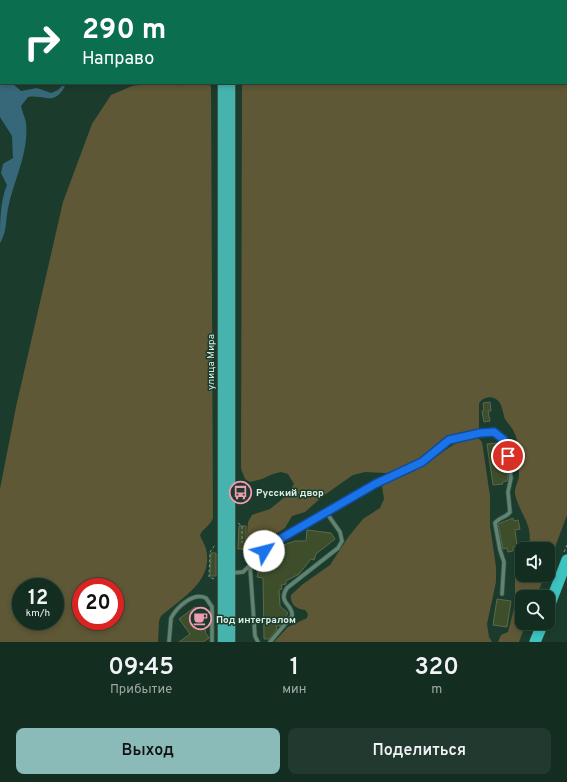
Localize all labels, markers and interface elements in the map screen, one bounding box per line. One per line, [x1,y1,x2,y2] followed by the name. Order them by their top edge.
[82,13,166,49] text: 290 m
[16,16,68,68] icon: right
[82,48,154,71] text: Направо
[205,334,218,390] street label: улица Мира
[491,439,525,473] pin
[497,445,519,467] icon: arrive
[228,479,254,505] bus stop icon: Русский двор
[256,487,324,500] place label: Русский двор
[243,530,285,572] position arrow
[515,542,555,630] map controls
[515,542,555,582] button: sound
[72,578,124,630] speed limit sign: 20
[28,586,48,612] text: 12
[515,590,555,630] button: search
[188,606,214,632] cafe icon: Под интегралом
[26,607,50,620] text: km/h
[216,614,296,627] place label: Под интегралом
[108,653,174,683] text: 09:45
[290,653,299,683] text: 1
[415,653,459,683] text: 320
[110,682,172,698] text: Прибытие
[282,682,306,698] text: мин
[431,682,442,698] text: m
[16,728,280,774] button: Выход
[288,728,551,774] button: Поделиться

